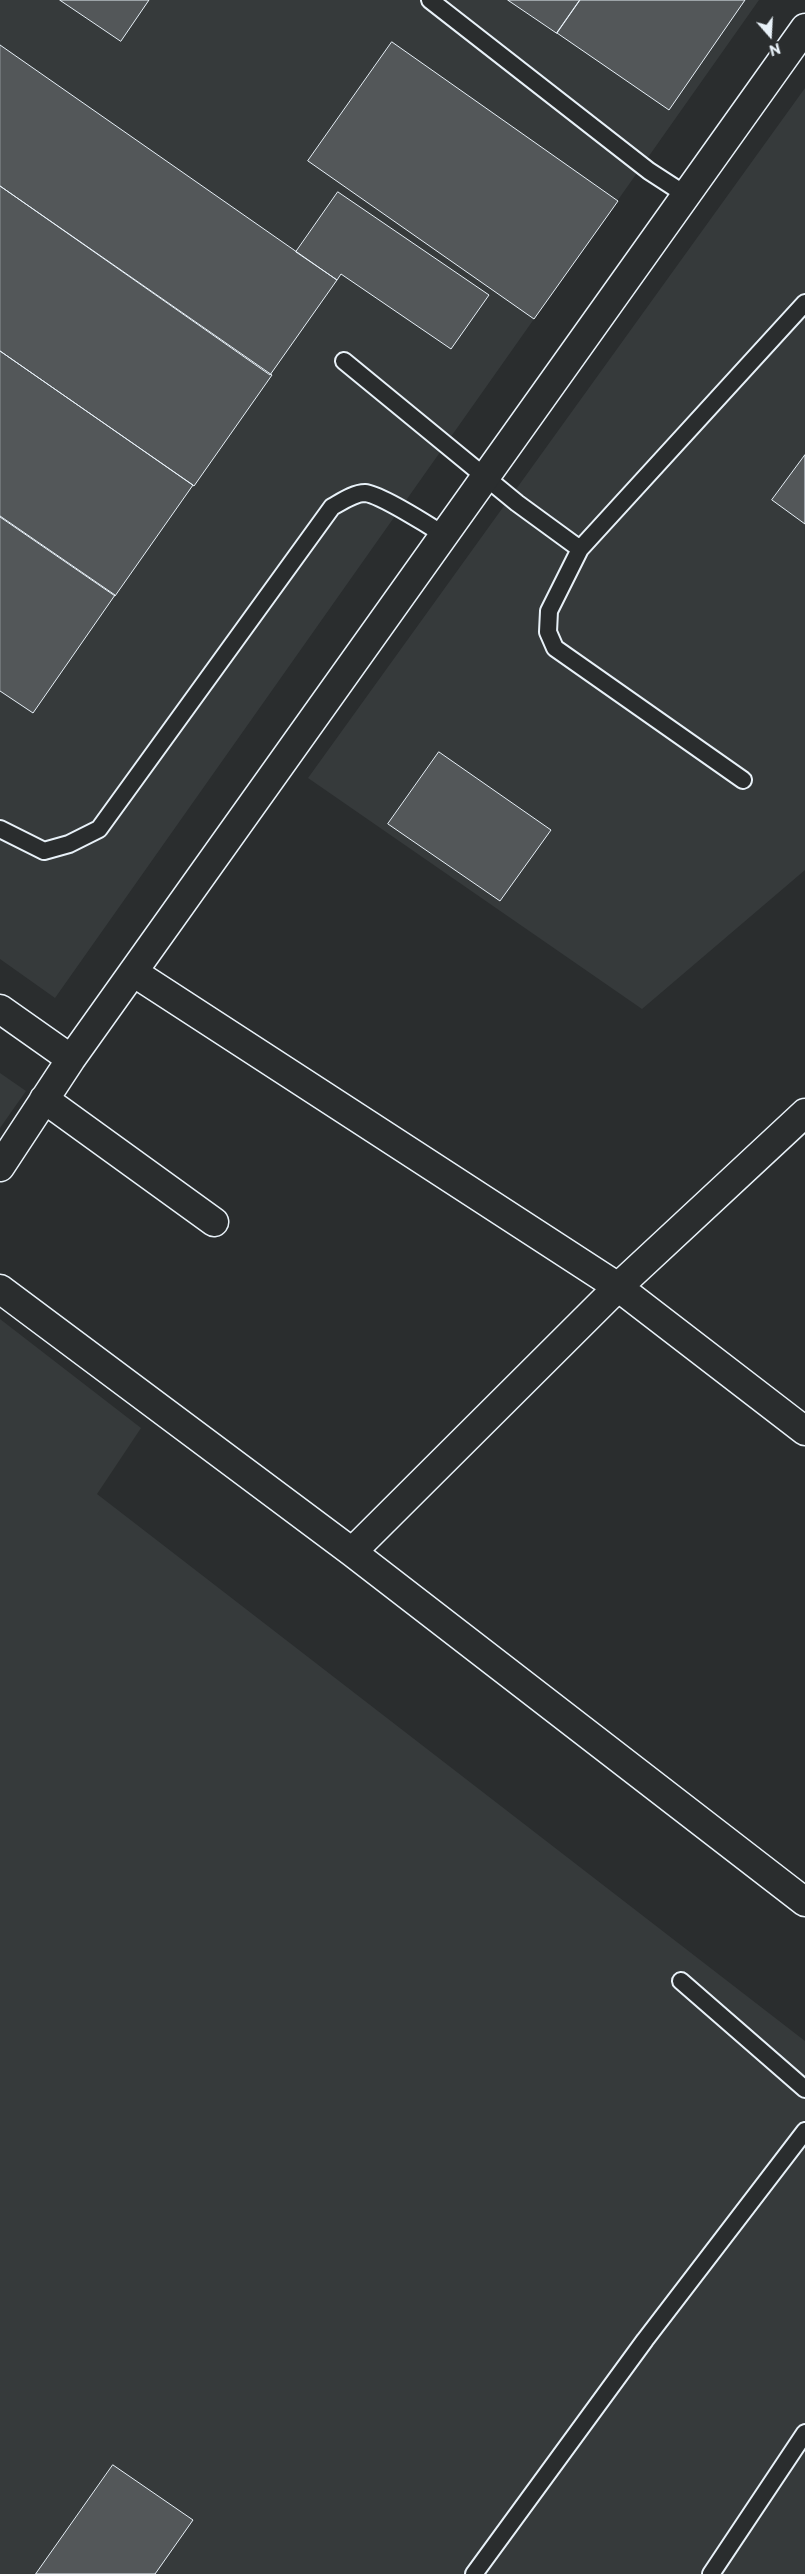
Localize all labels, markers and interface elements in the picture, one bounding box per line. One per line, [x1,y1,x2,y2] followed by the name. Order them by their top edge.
[745,10,795,60] north arrow
[766,38,784,61] text: N

